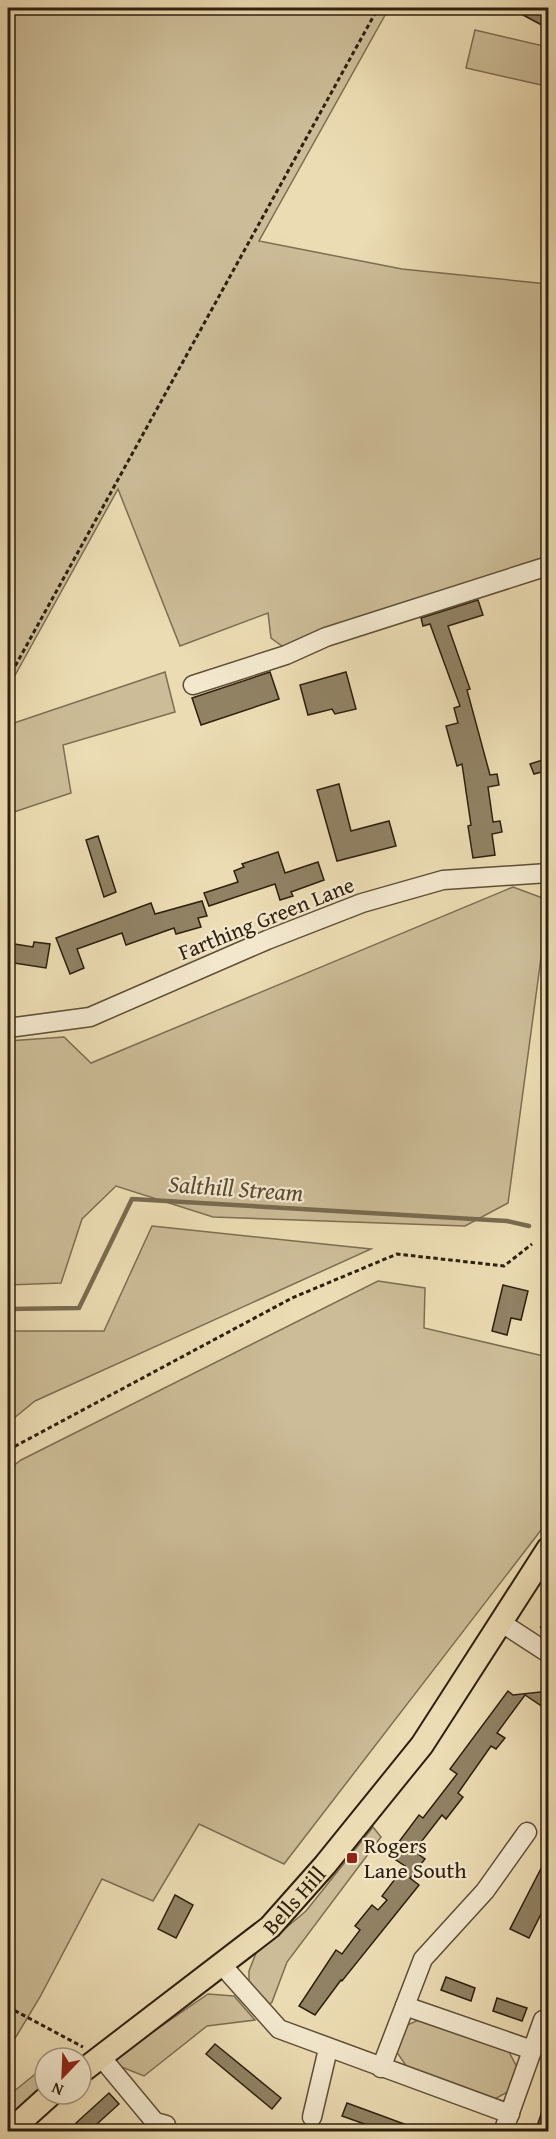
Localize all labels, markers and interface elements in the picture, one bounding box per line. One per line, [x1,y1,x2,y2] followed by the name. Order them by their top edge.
[173,868,359,968] street label: Farthing Green Lane
[167,1166,305,1210] water label: Salthill Stream
[364,1829,467,1886] place label: Rogers Lane South
[345,1851,359,1865] marker: Rogers Lane South
[255,1859,333,1942] street label: Bells Hill
[33,2046,93,2106] north arrow
[47,2077,67,2103] text: N

